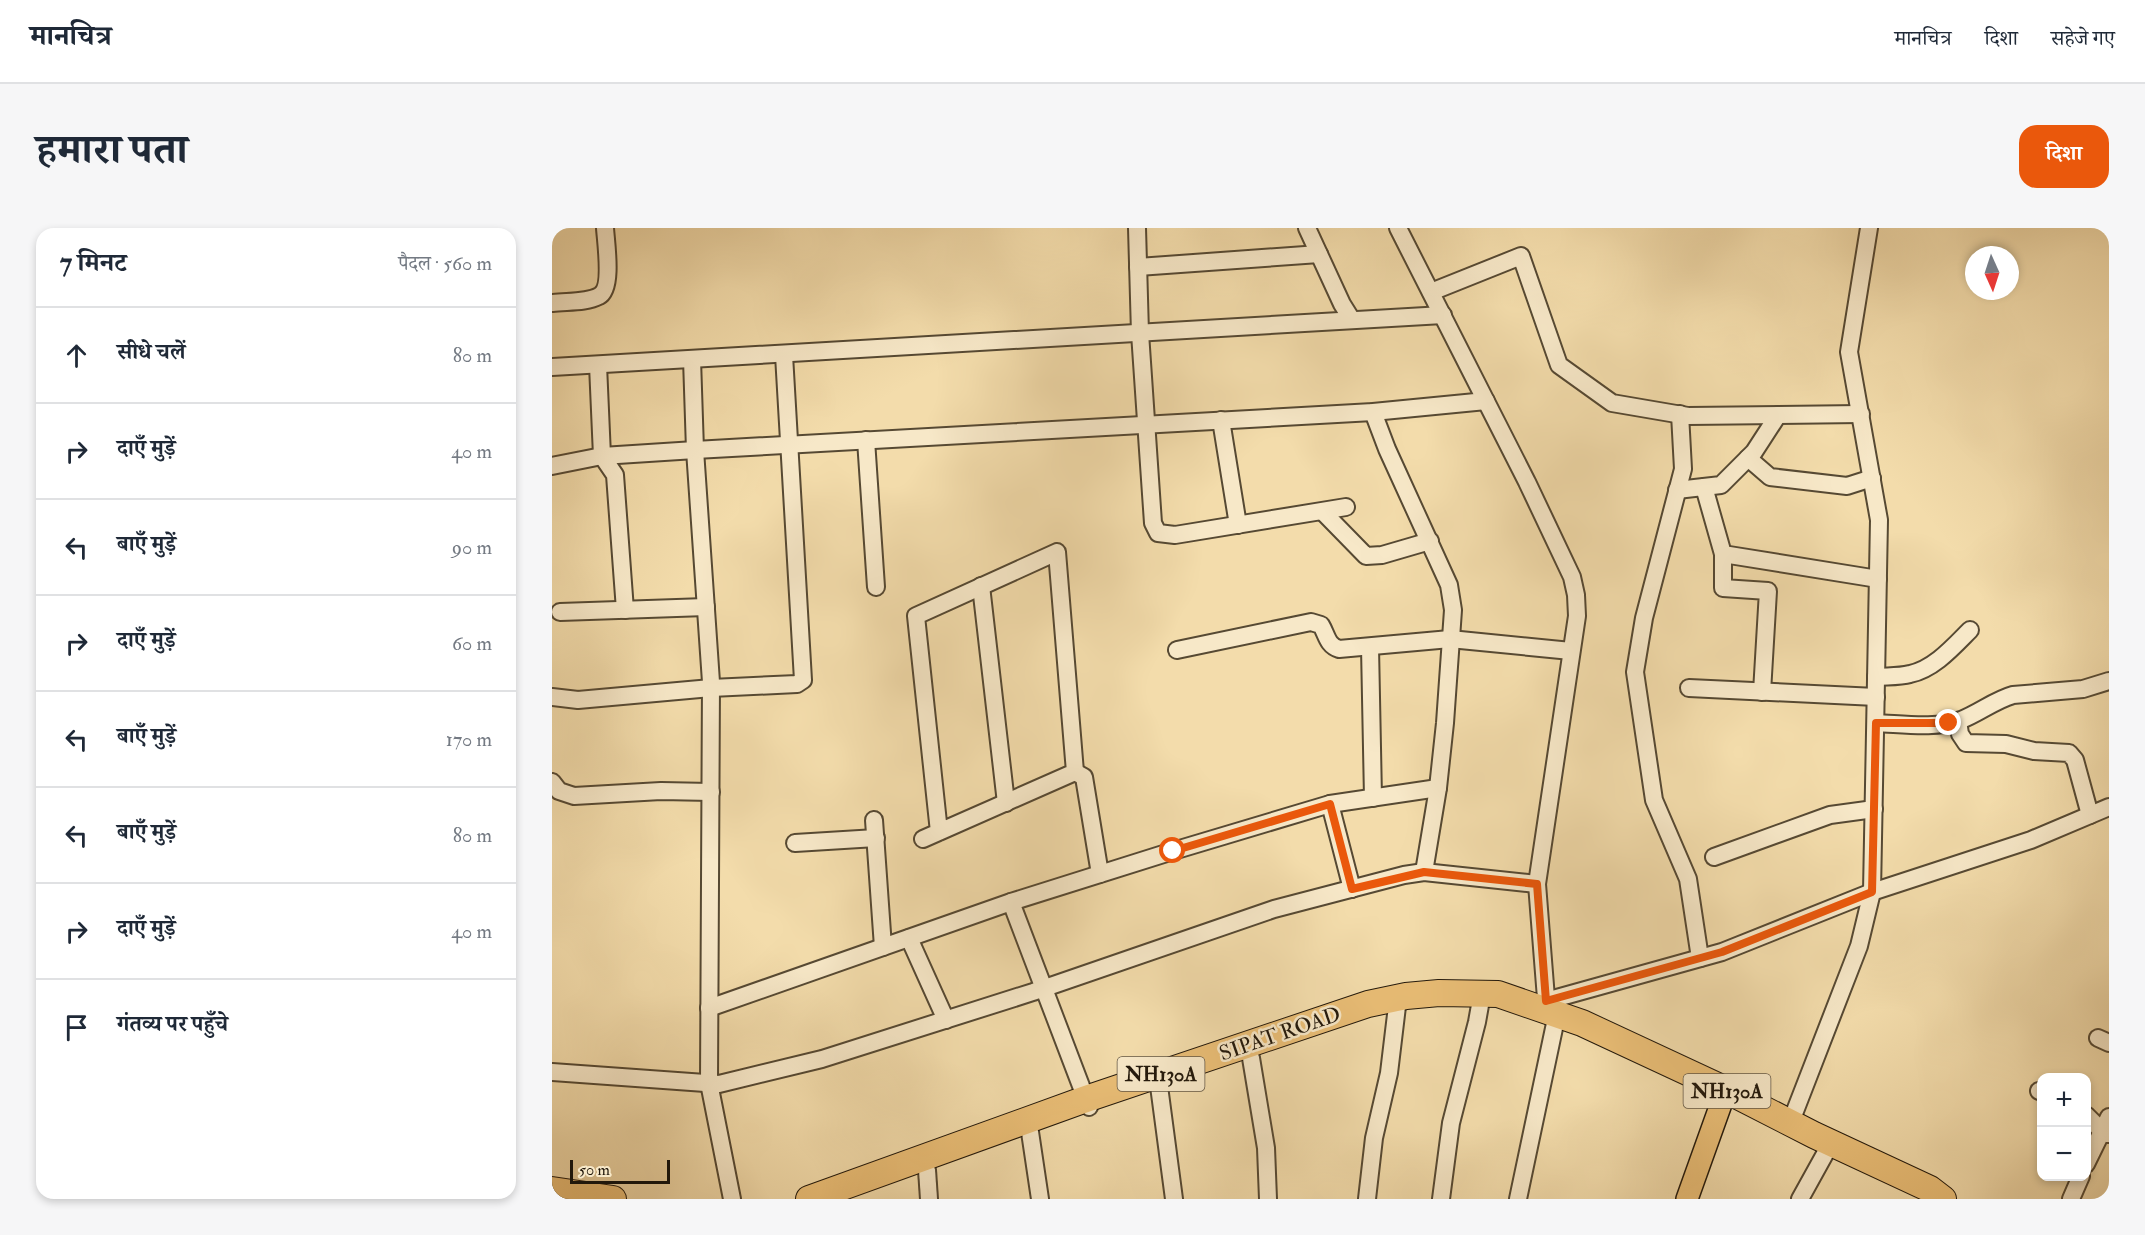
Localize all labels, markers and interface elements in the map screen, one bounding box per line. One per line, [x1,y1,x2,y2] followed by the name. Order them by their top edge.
[30,19,112,54] text: मानचित्र
[1895,25,1951,52] text: मानचित्र
[1984,25,2018,52] text: दिशा
[2051,25,2115,52] text: सहेजे गए
[36,124,188,176] text: हमारा पता
[2019,125,2109,188] button: दिशा
[1965,246,2019,300] north arrow
[60,247,127,279] text: 7 मिनट
[398,251,492,276] text: पैदल · 560 m
[117,338,185,366] text: सीधे चलें
[60,339,93,372] icon: ahead
[453,343,492,368] text: 80 m
[117,434,176,462] text: दाएँ मुड़ें
[60,435,93,468] icon: right
[451,439,492,464] text: 40 m
[117,530,176,558] text: बाएँ मुड़ें
[60,531,93,564] icon: left
[452,535,492,560] text: 90 m
[117,626,176,654] text: दाएँ मुड़ें
[60,627,93,660] icon: right
[452,631,492,656] text: 60 m
[1935,709,1961,735] route end
[117,722,176,750] text: बाएँ मुड़ें
[60,723,93,756] icon: left
[446,727,492,752] text: 170 m
[117,818,176,846] text: बाएँ मुड़ें
[60,819,93,852] icon: left
[453,823,492,848] text: 80 m
[1159,837,1185,863] route start
[117,914,176,942] text: दाएँ मुड़ें
[60,915,93,948] icon: right
[451,919,492,944] text: 40 m
[1216,1001,1344,1067] street label: SIPAT ROAD
[117,1010,228,1038] text: गंतव्य पर पहुँचे
[60,1011,93,1044] icon: arrive
[1118,1057,1204,1091] road number: NH130A
[2037,1073,2091,1181] map controls
[2037,1073,2091,1127] button: +
[1684,1074,1770,1108] road number: NH130A
[2037,1127,2091,1181] button: −
[570,1157,670,1184] scale bar
[579,1160,610,1180] text: 50 m

